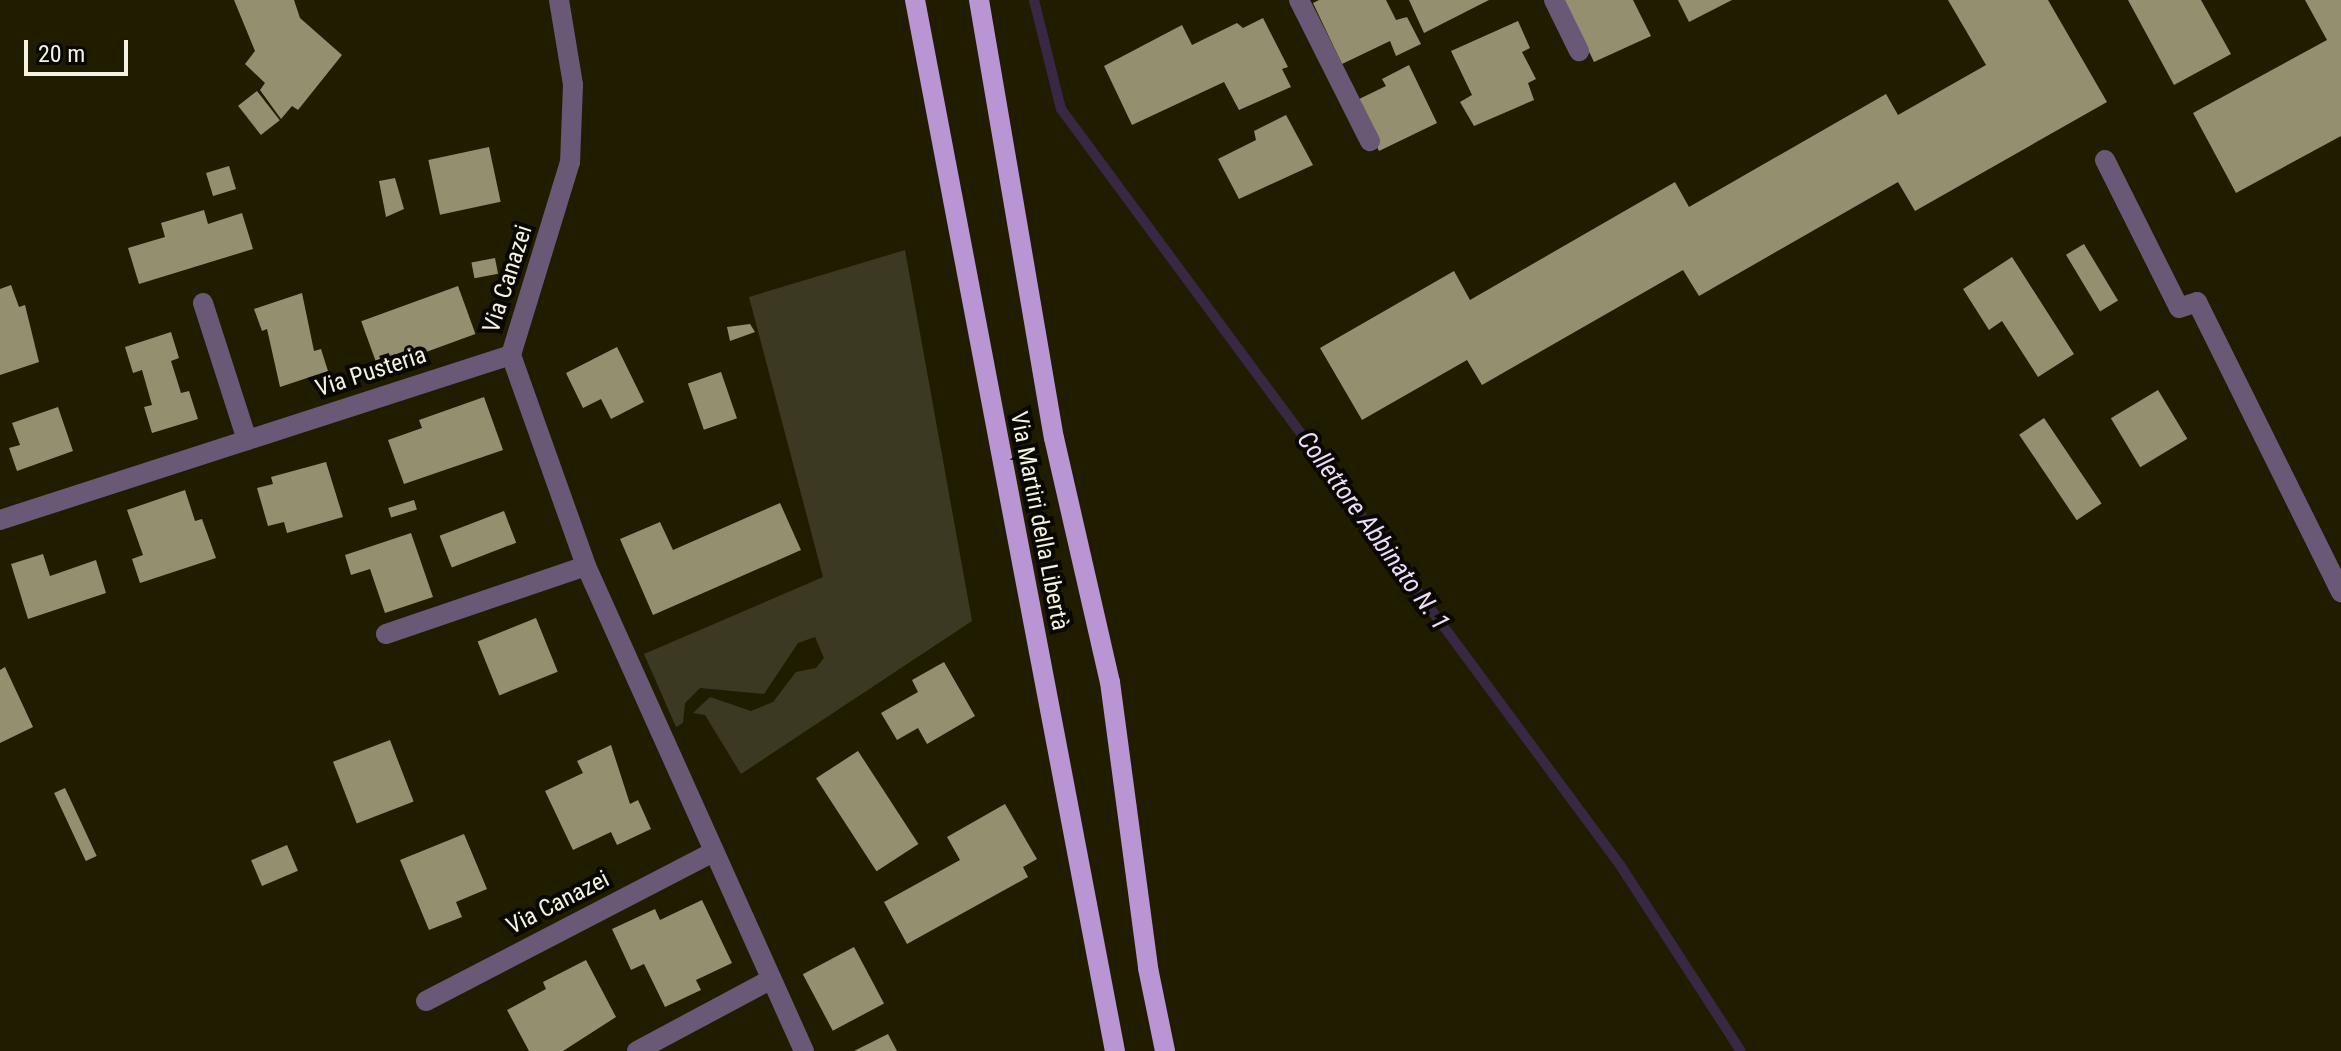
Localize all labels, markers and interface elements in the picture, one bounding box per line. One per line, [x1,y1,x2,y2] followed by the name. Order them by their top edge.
[28,24,132,74] scale bar
[38,40,85,68] text: 20 m
[477,222,539,336] street label: Via Canazei
[312,341,430,403] street label: Via Pusteria
[1004,409,1074,633] street label: Via Martiri della Libertà
[1290,425,1456,637] water label: Collettore Abbinato N. 1
[502,865,614,941] street label: Via Canazei

